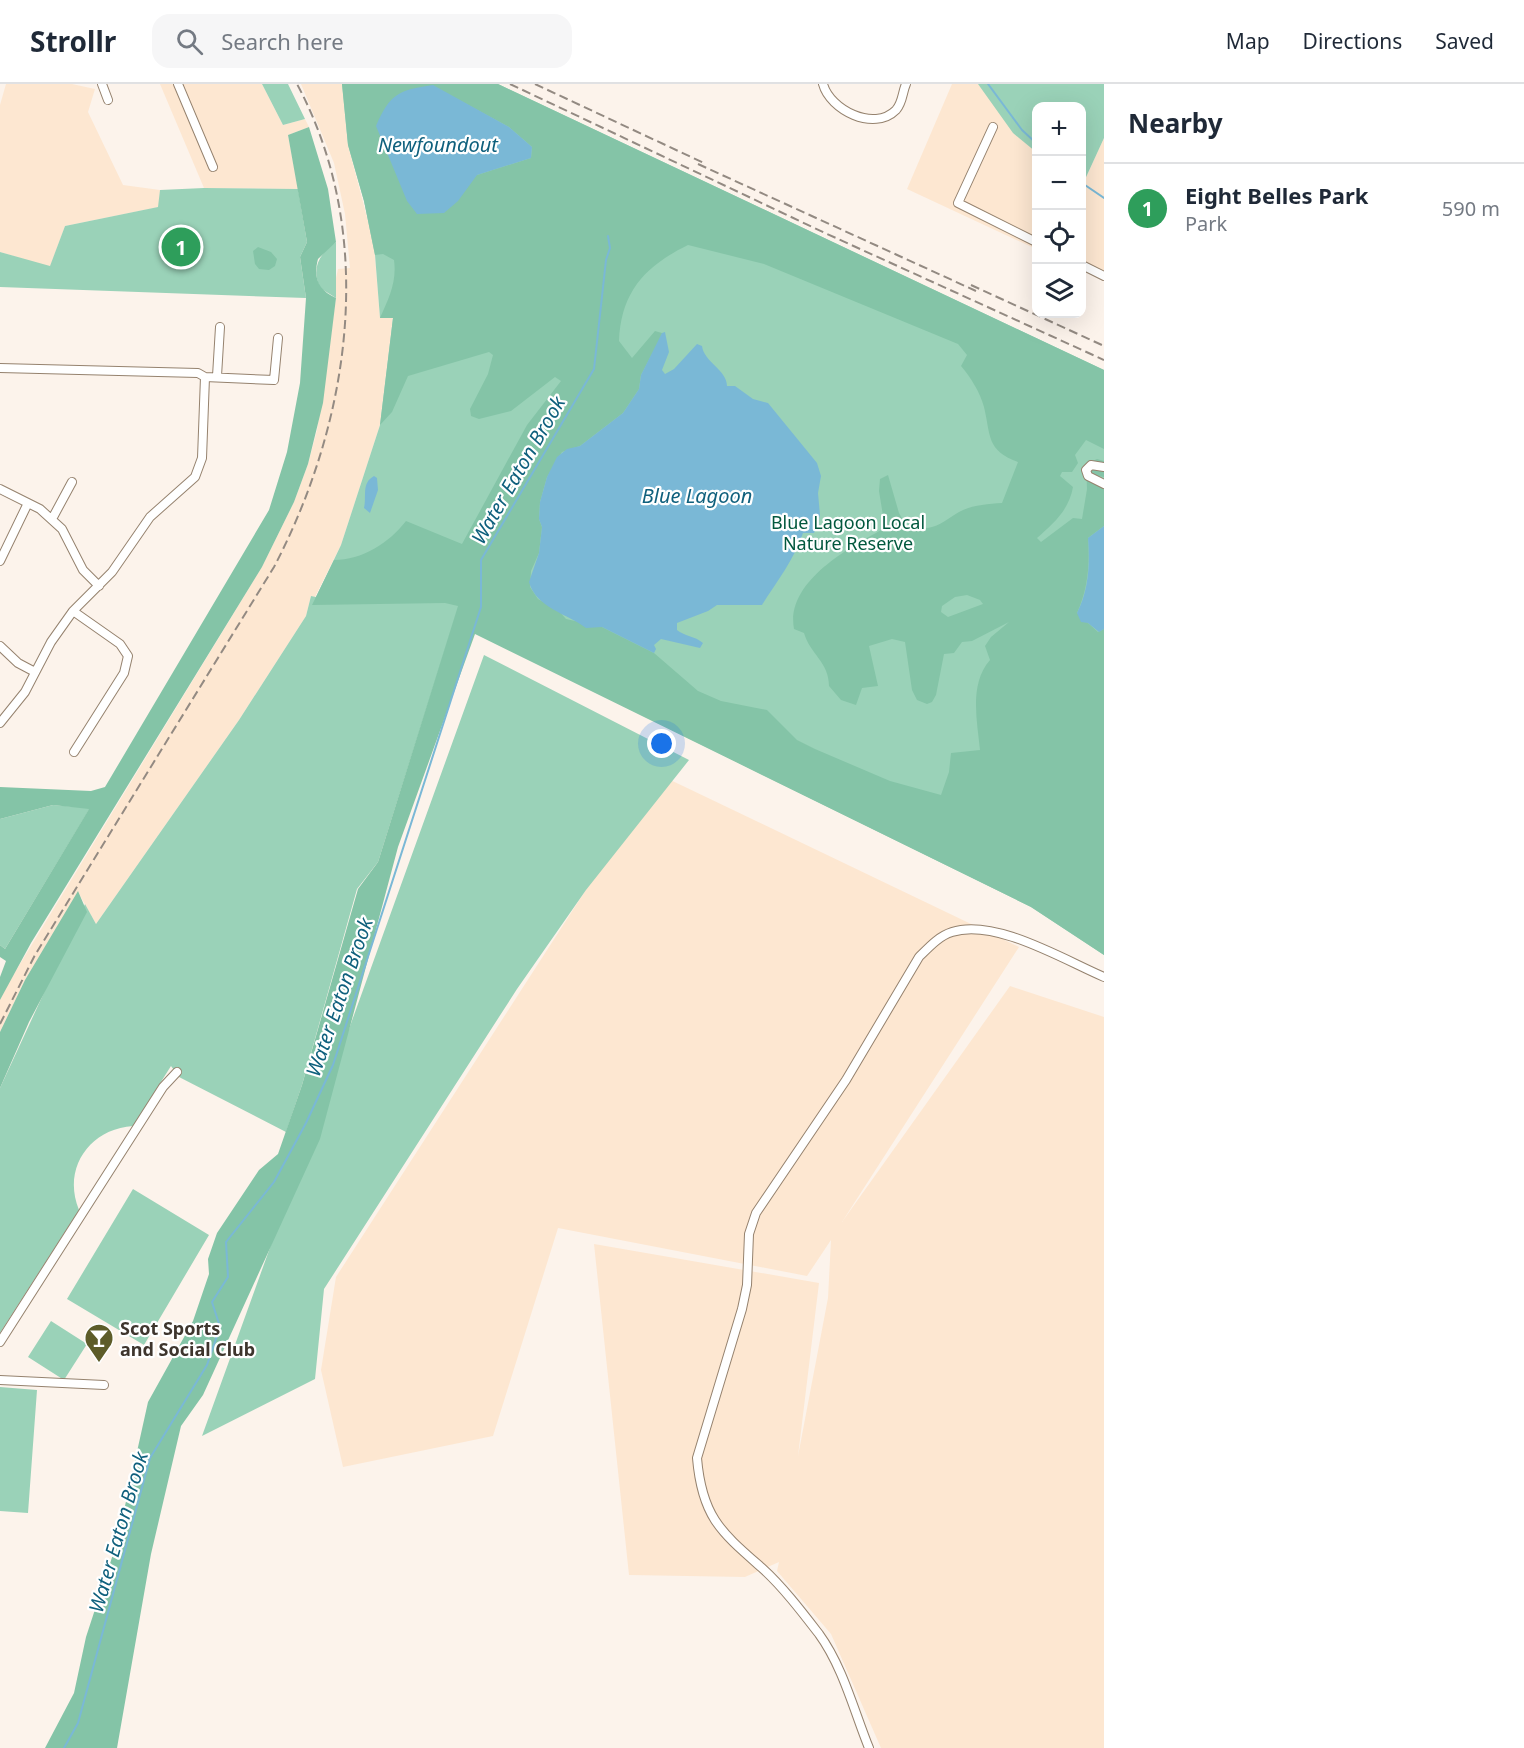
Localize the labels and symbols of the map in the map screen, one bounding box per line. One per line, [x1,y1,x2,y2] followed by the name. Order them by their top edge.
[378,131,499,158] water label: Newfoundout
[162,224,201,270] pin: 1
[465,390,572,549] water label: Water Eaton Brook
[642,482,752,509] water label: Blue Lagoon
[771,510,925,555] park label: Blue Lagoon Local Nature Reserve
[647,729,676,758] your location
[299,913,379,1080] water label: Water Eaton Brook
[120,1316,255,1361] place label: Scot Sports and Social Club
[83,1322,115,1364] bar icon: Scot Sports and Social Club
[82,1447,154,1616] water label: Water Eaton Brook

